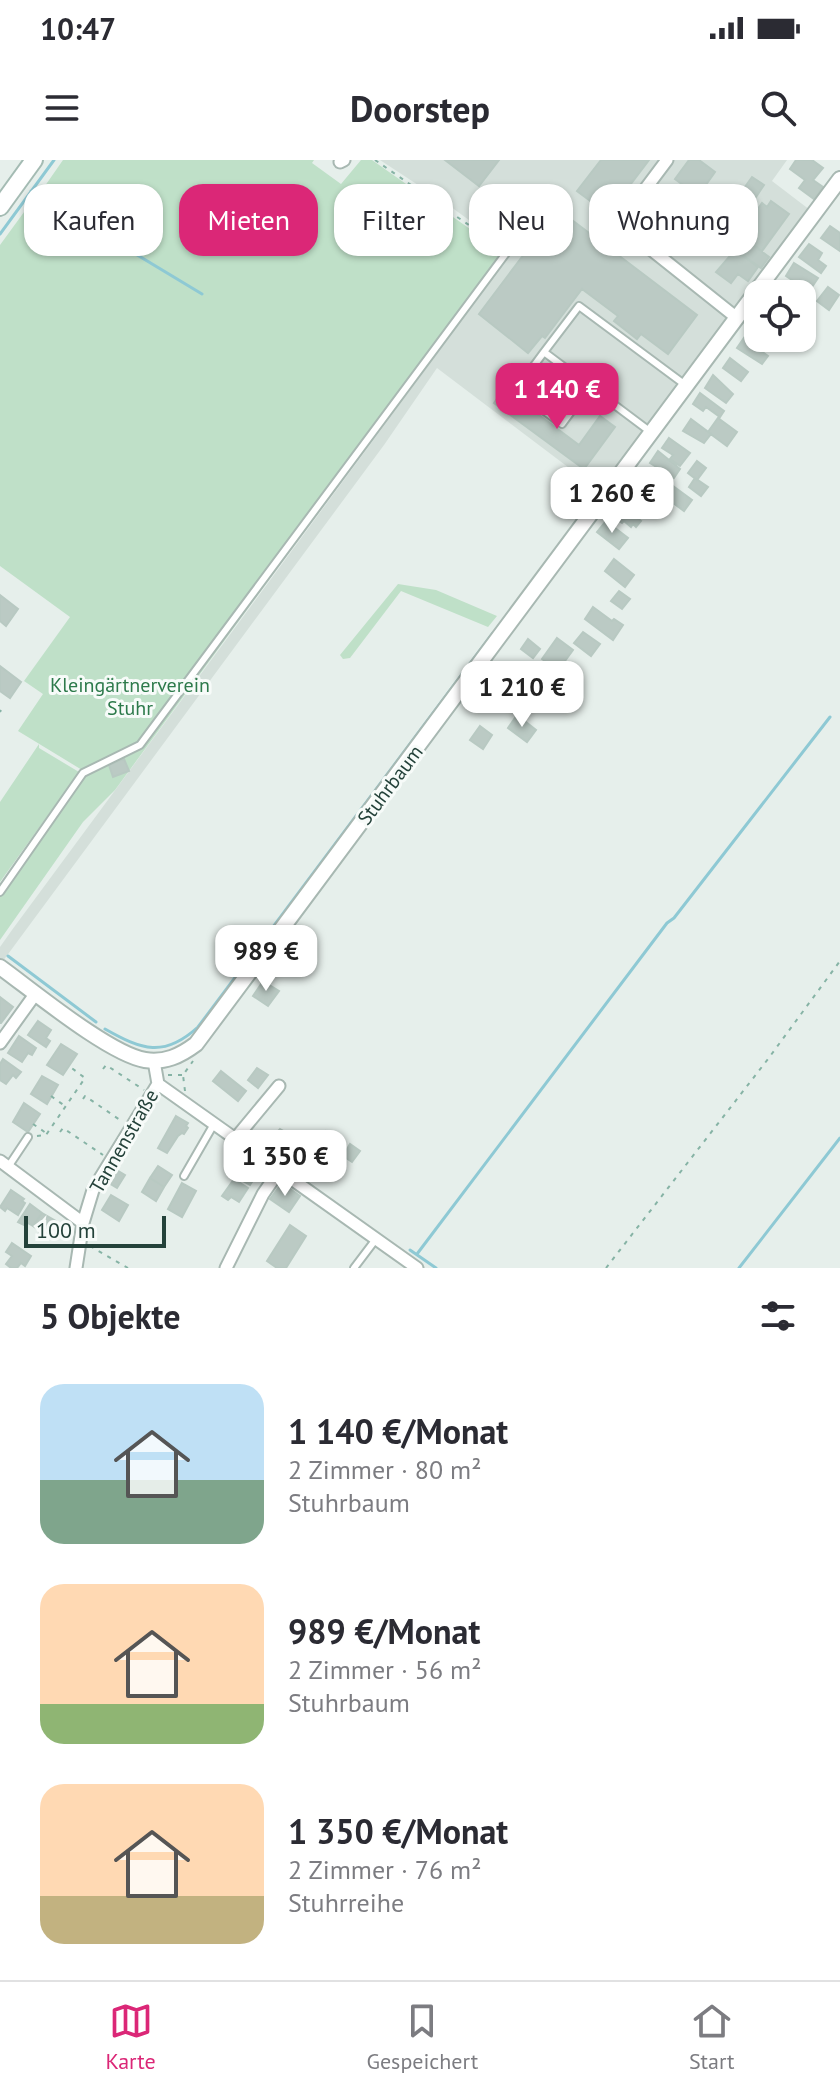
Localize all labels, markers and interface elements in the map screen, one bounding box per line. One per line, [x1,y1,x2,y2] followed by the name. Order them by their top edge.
[40,9,116,48] text: 10:47
[350,85,490,132] text: Doorstep
[40,86,84,130] icon: menu
[756,86,800,130] icon: search
[24,184,163,256] chip: Kaufen
[179,184,318,256] chip: Mieten
[334,184,453,256] chip: Filter
[469,184,573,256] chip: Neu
[589,184,758,256] chip: Wohnung
[744,280,816,352] map controls
[744,280,816,352] button: locate
[483,363,631,431] pin: 1 140 €
[514,372,600,405] text: 1 140 €
[538,467,686,535] pin: 1 260 €
[569,476,655,509] text: 1 260 €
[448,661,596,729] pin: 1 210 €
[479,670,565,703] text: 1 210 €
[50,672,210,721] park label: Kleingärtnerverein Stuhr
[351,740,429,830] street label: Stuhrbaum
[210,925,322,993] pin: 989 €
[233,934,299,967] text: 989 €
[84,1084,164,1198] street label: Tannenstraße
[211,1130,359,1198] pin: 1 350 €
[242,1139,328,1172] text: 1 350 €
[24,1212,166,1248] scale bar
[36,1216,96,1244] text: 100 m
[40,1294,181,1338] text: 5 Objekte
[756,1294,800,1338] icon: filters
[288,1409,508,1453] text: 1 140 €/Monat
[104,1416,200,1512] icon: home
[288,1453,481,1486] text: 2 Zimmer · 80 m²
[288,1486,410,1519] text: Stuhrbaum
[288,1609,480,1653] text: 989 €/Monat
[104,1616,200,1712] icon: home
[288,1653,481,1686] text: 2 Zimmer · 56 m²
[288,1686,410,1719] text: Stuhrbaum
[288,1809,508,1853] text: 1 350 €/Monat
[104,1816,200,1912] icon: home
[288,1853,481,1886] text: 2 Zimmer · 76 m²
[288,1886,404,1919] text: Stuhrreihe
[105,1999,156,2075] tab: Karte
[366,1999,478,2075] tab: Gespeichert
[689,1999,735,2075] tab: Start

